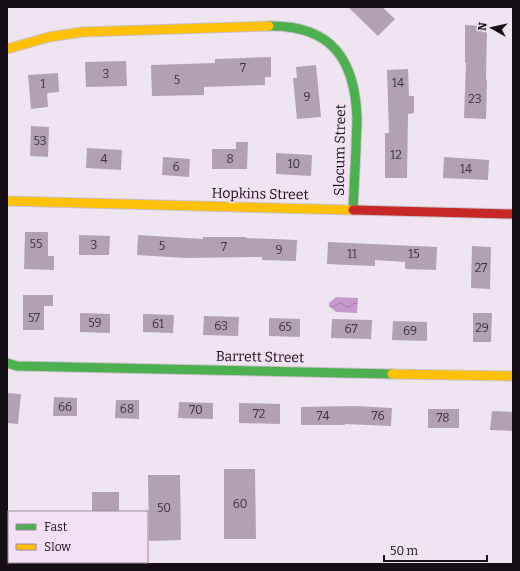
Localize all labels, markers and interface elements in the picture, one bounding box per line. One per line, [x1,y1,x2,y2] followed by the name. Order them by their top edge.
[472,8,512,48] north arrow
[476,21,490,32] text: N
[240,61,246,75] house number: 7
[103,67,110,81] house number: 3
[174,73,180,87] house number: 5
[392,76,404,90] house number: 14
[41,77,46,91] house number: 1
[303,90,311,104] house number: 9
[468,92,482,106] house number: 23
[331,104,349,196] street label: Slocum Street
[34,134,47,148] house number: 53
[390,148,402,162] house number: 12
[100,152,108,166] house number: 4
[226,152,234,166] house number: 8
[288,157,300,171] house number: 10
[172,160,180,174] house number: 6
[460,162,472,176] house number: 14
[211,185,309,203] street label: Hopkins Street
[30,237,42,251] house number: 55
[91,238,98,252] house number: 3
[159,239,165,253] house number: 5
[221,240,227,254] house number: 7
[275,243,283,257] house number: 9
[347,247,357,261] house number: 11
[408,247,420,261] house number: 15
[475,261,487,275] house number: 27
[28,311,40,325] house number: 57
[88,316,102,330] house number: 59
[152,317,164,331] house number: 61
[214,319,228,333] house number: 63
[278,320,292,334] house number: 65
[475,321,489,335] house number: 29
[345,322,357,336] house number: 67
[403,324,417,338] house number: 69
[216,348,304,366] street label: Barrett Street
[58,400,72,414] house number: 66
[120,402,134,416] house number: 68
[189,403,203,417] house number: 70
[253,407,265,421] house number: 72
[317,409,329,423] house number: 74
[372,409,384,423] house number: 76
[436,411,450,425] house number: 78
[233,497,247,511] house number: 60
[157,501,171,515] house number: 50
[8,511,148,563] legend
[44,520,68,534] text: Fast
[384,537,487,563] scale bar
[44,540,71,554] text: Slow
[390,544,419,558] text: 50 m

